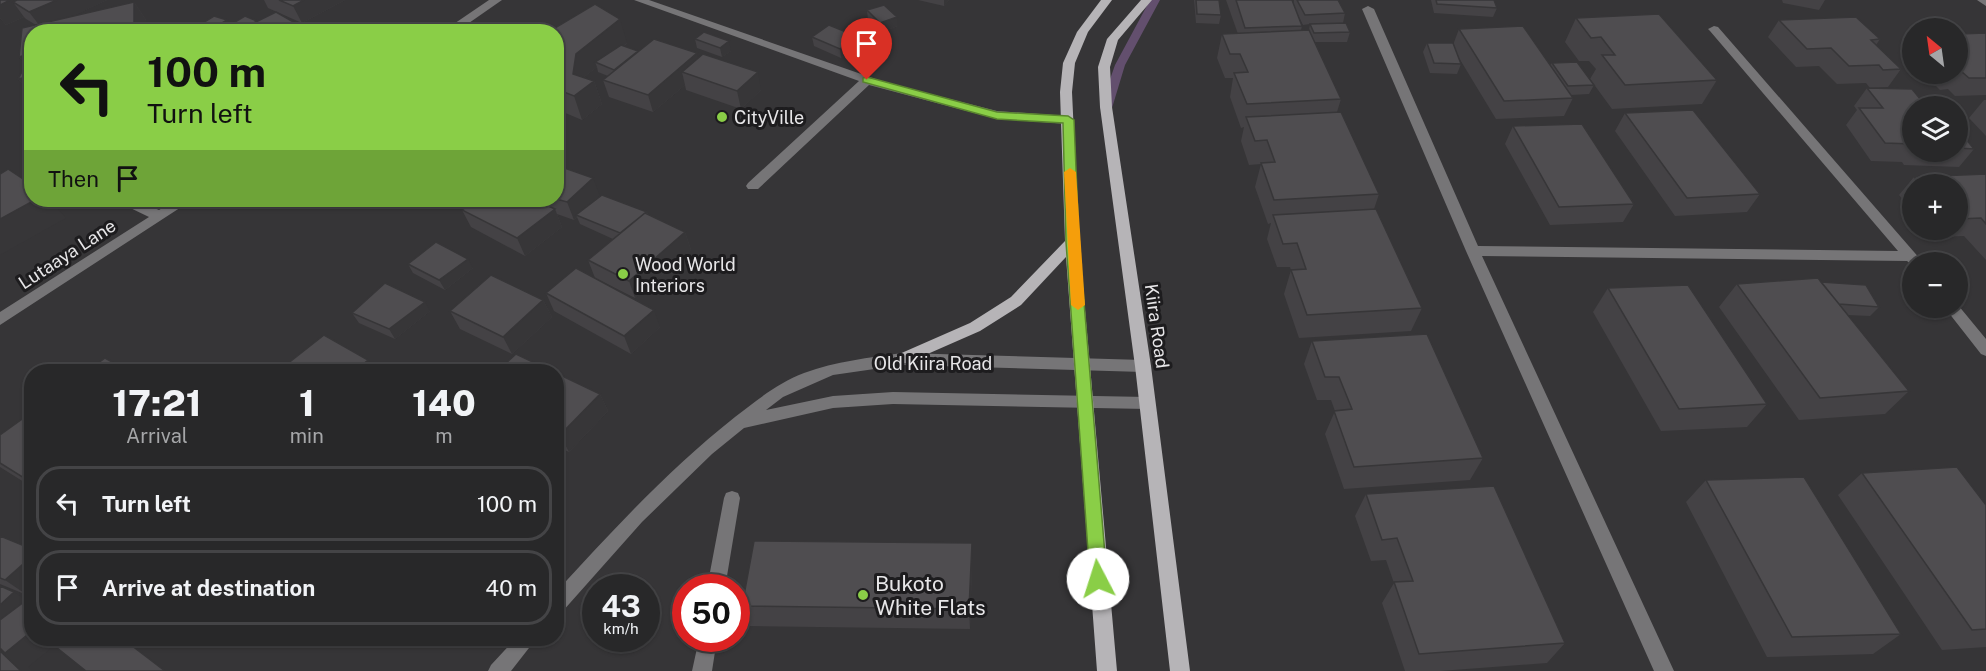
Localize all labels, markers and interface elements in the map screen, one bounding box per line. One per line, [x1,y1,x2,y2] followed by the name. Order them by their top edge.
[841,18,892,80] pin
[1902,18,1968,84] north arrow
[1902,18,1968,318] map controls
[850,27,883,60] icon: arrive
[147,47,266,96] text: 100 m
[48,48,126,126] icon: left
[1902,96,1968,162] button: layers
[147,97,253,129] text: Turn left
[734,107,804,128] place label: CityVille
[715,110,729,124] marker: CityVille
[111,162,144,195] icon: arrive
[48,166,99,192] text: Then
[1902,174,1968,240] button: +
[14,215,120,293] street label: Lutaaya Lane
[1902,252,1968,318] button: −
[635,254,736,296] place label: Wood World Interiors
[616,267,630,281] marker: Wood World Interiors
[1141,282,1173,370] street label: Kiira Road
[874,353,992,374] street label: Old Kiira Road
[112,382,201,424] text: 17:21
[299,382,315,424] text: 1
[412,382,476,424] text: 140
[126,424,188,448] text: Arrival
[290,424,324,448] text: min
[435,424,453,448] text: m
[51,487,84,520] icon: left
[102,491,191,517] text: Turn left
[477,491,537,517] text: 100 m
[1066,547,1130,611] position arrow
[51,571,84,604] icon: arrive
[875,571,986,620] place label: Bukoto White Flats
[672,574,750,652] speed limit sign: 50
[102,575,315,601] text: Arrive at destination
[485,575,537,601] text: 40 m
[601,588,641,624] text: 43
[856,588,870,602] marker: Bukoto White Flats
[603,620,639,637] text: km/h

